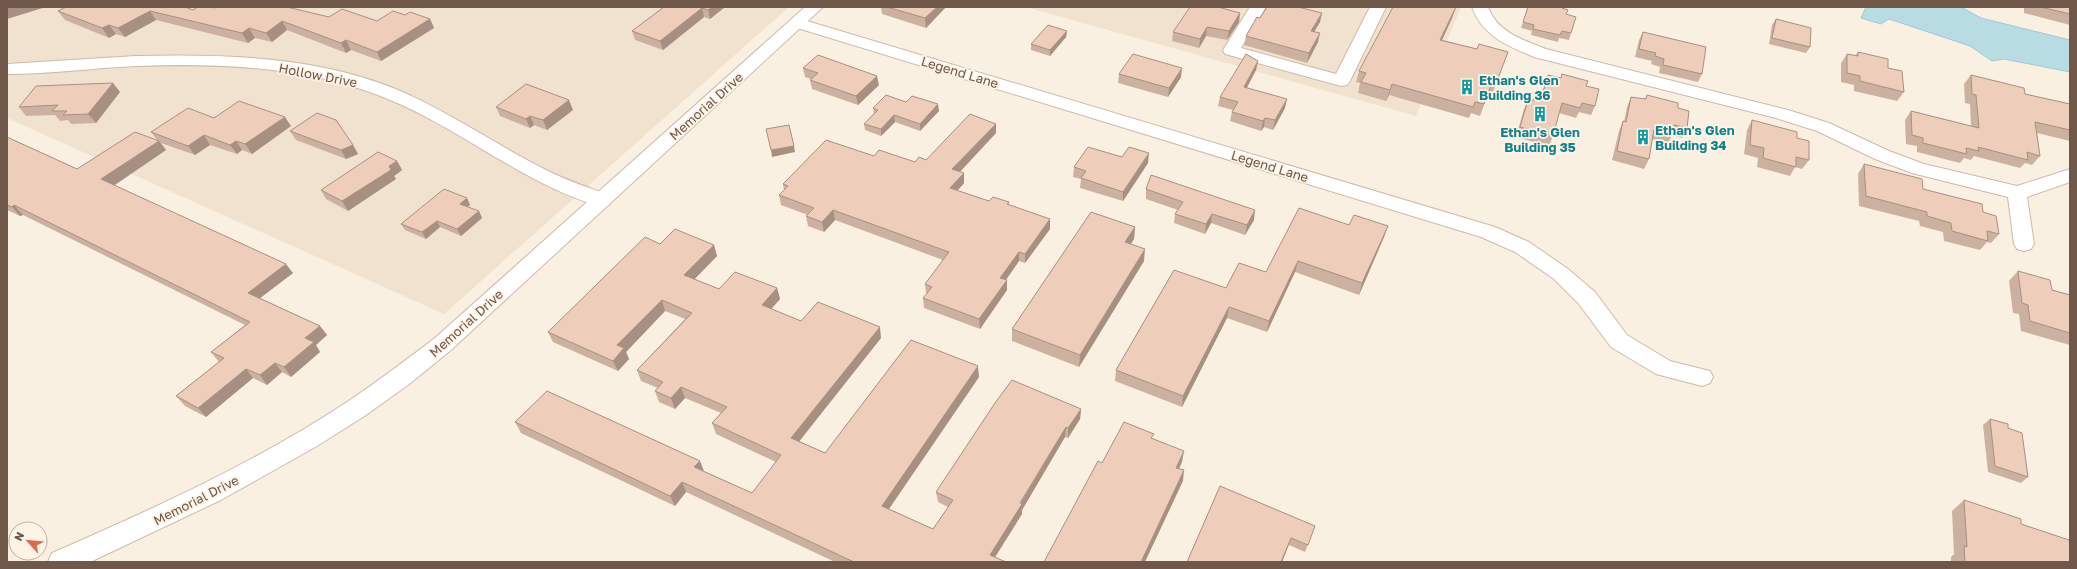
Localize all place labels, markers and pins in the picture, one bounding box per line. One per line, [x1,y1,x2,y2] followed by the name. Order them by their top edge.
[1479,72,1559,103] place label: Ethan's Glen Building 36
[1458,78,1476,96] building icon: Ethan's Glen Building 36
[1531,105,1549,123] building icon: Ethan's Glen Building 35
[1655,122,1735,153] place label: Ethan's Glen Building 34
[1500,124,1580,155] place label: Ethan's Glen Building 35
[1634,128,1652,146] building icon: Ethan's Glen Building 34

